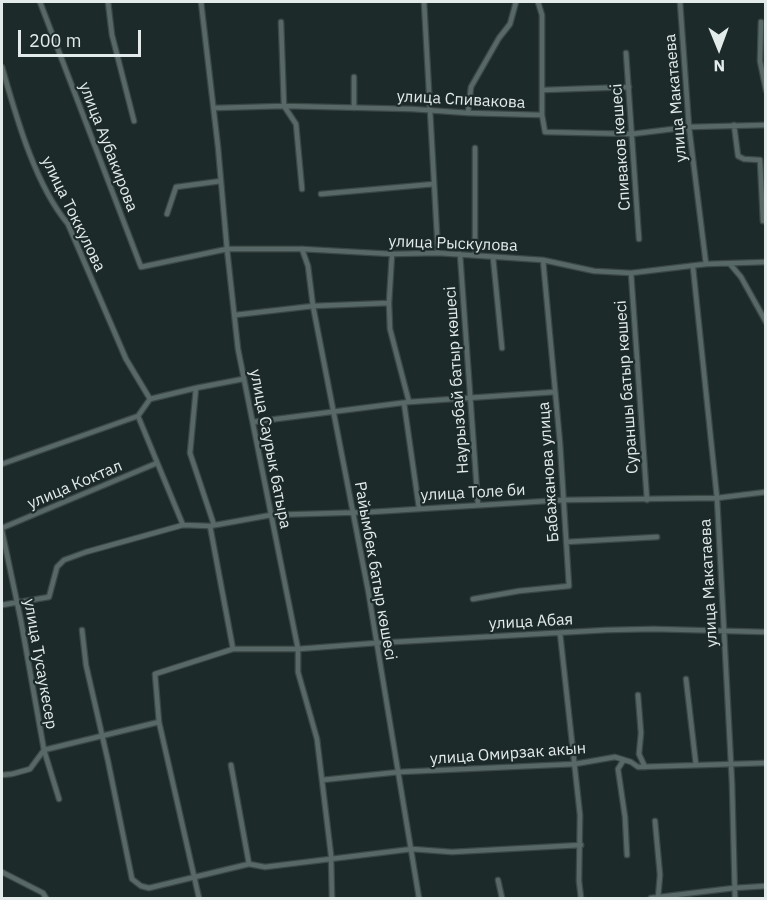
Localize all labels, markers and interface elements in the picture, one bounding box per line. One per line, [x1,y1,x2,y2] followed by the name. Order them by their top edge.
[21,18,144,56] scale bar
[689,18,749,78] north arrow
[29,29,81,52] text: 200 m
[661,33,691,163] street label: улица Макатаева
[713,56,725,76] text: N
[74,79,142,215] street label: улица Аубакирова
[607,83,635,211] street label: Спиваков көшесі
[396,87,526,113] street label: улица Спивакова
[37,153,109,275] street label: улица Токкулова
[388,232,518,256] street label: улица Рыскулова
[441,286,473,474] street label: Наурызбай батыр көшесі
[611,300,643,474] street label: Сураншы батыр көшесі
[245,368,295,530] street label: улица Саурык батыра
[535,401,563,543] street label: Бабажанова улица
[25,456,125,514] street label: улица Коктал
[350,480,400,662] street label: Райымбек батыр көшесі
[420,481,526,505] street label: улица Толе би
[696,518,722,648] street label: улица Макатаева
[19,597,61,731] street label: улица Тусаукесер
[488,610,574,634] street label: улица Абая
[429,739,587,769] street label: улица Омирзак акын

